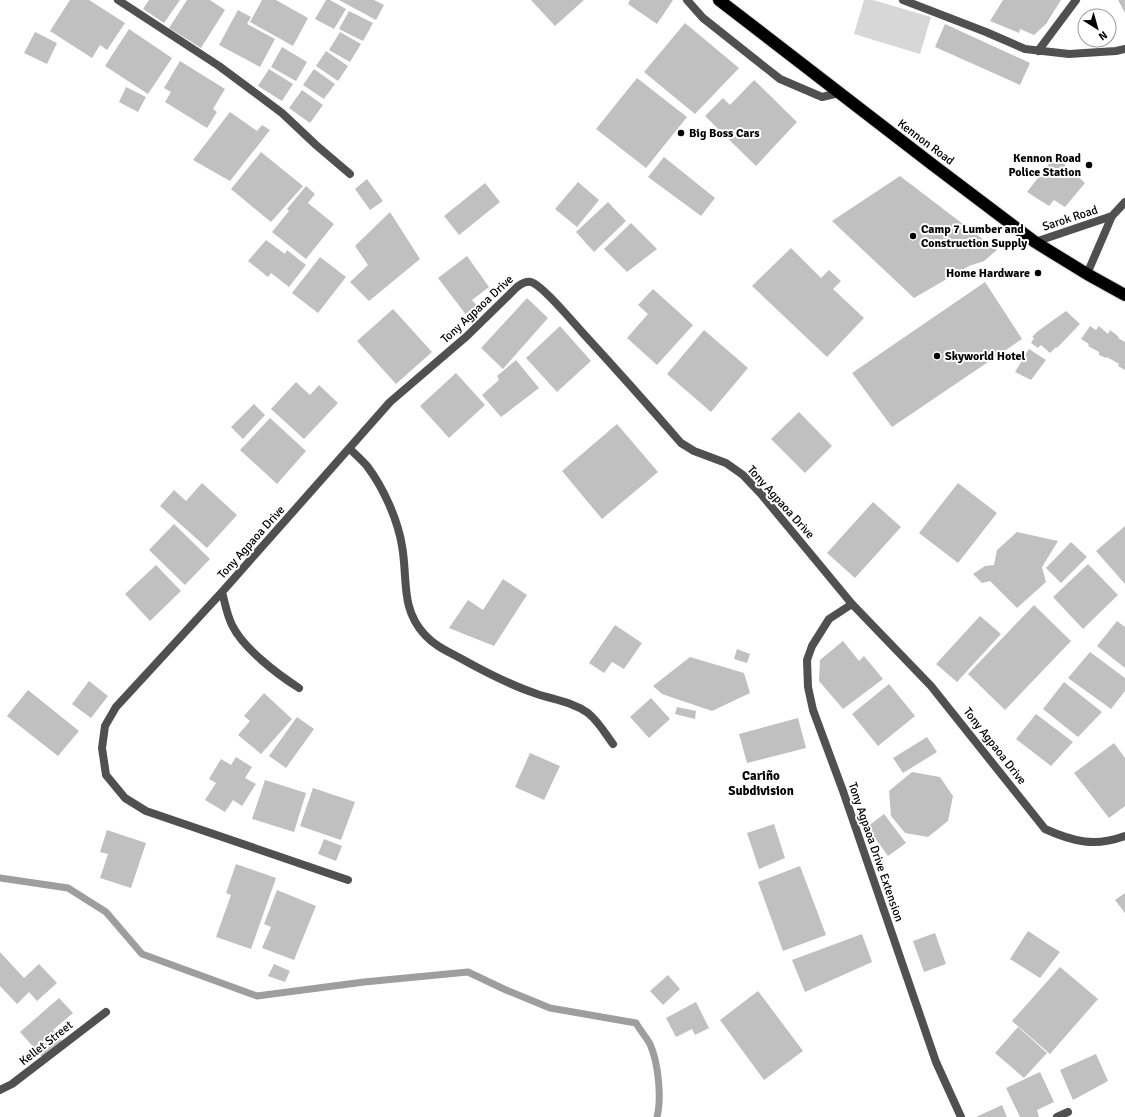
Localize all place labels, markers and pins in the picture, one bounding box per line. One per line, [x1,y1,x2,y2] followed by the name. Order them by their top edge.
[689,126,760,141] place label: Big Boss Cars
[676,128,686,138] marker: Big Boss Cars
[1008,151,1082,180] place label: Kennon Road Police Station
[1084,160,1094,170] marker: Kennon Road Police Station
[921,222,1027,251] place label: Camp 7 Lumber and Construction Supply
[908,231,918,241] marker: Camp 7 Lumber and Construction Supply
[946,266,1030,281] place label: Home Hardware
[1033,268,1043,278] marker: Home Hardware
[945,349,1026,364] place label: Skyworld Hotel
[932,351,942,361] marker: Skyworld Hotel

